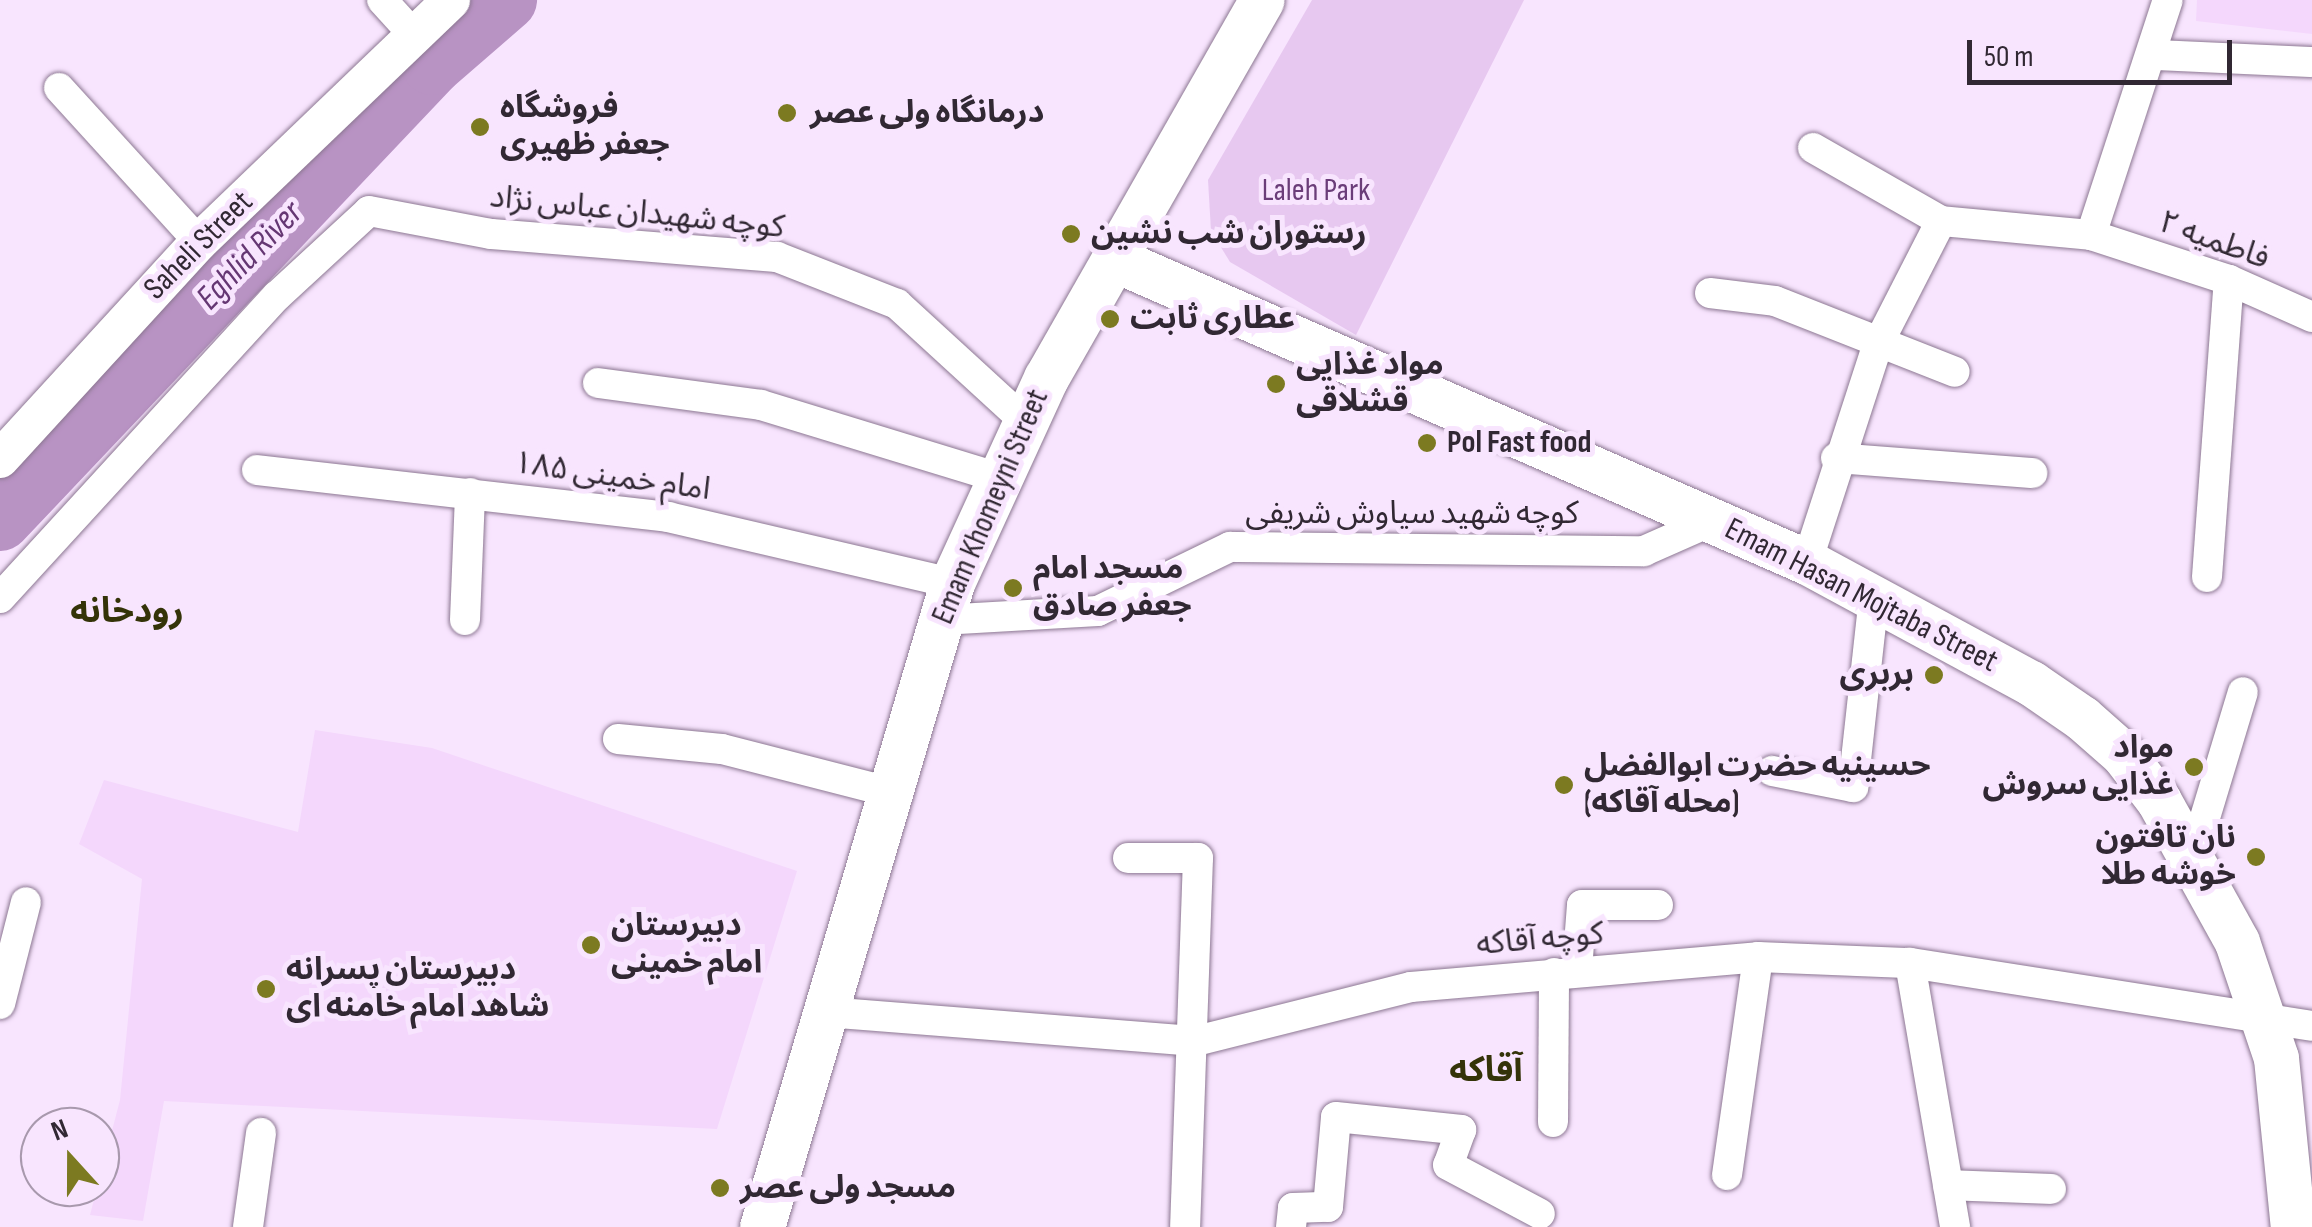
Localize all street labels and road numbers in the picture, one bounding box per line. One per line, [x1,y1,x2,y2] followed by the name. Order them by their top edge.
[488,178,786,248] street label: کوچه شهیدان عباس نژاد
[137,184,261,308] street label: Saheli Street
[2154,203,2274,279] street label: فاطمیه ۲
[924,384,1058,630] street label: Emam Khomeyni Street
[511,444,713,510] street label: امام خمینی ۱۸۵
[1245,495,1579,533] street label: کوچه شهید سیاوش شریفی
[1718,511,2004,681] street label: Emam Hasan Mojtaba Street
[1475,915,1605,965] street label: کوچه آقاکه

